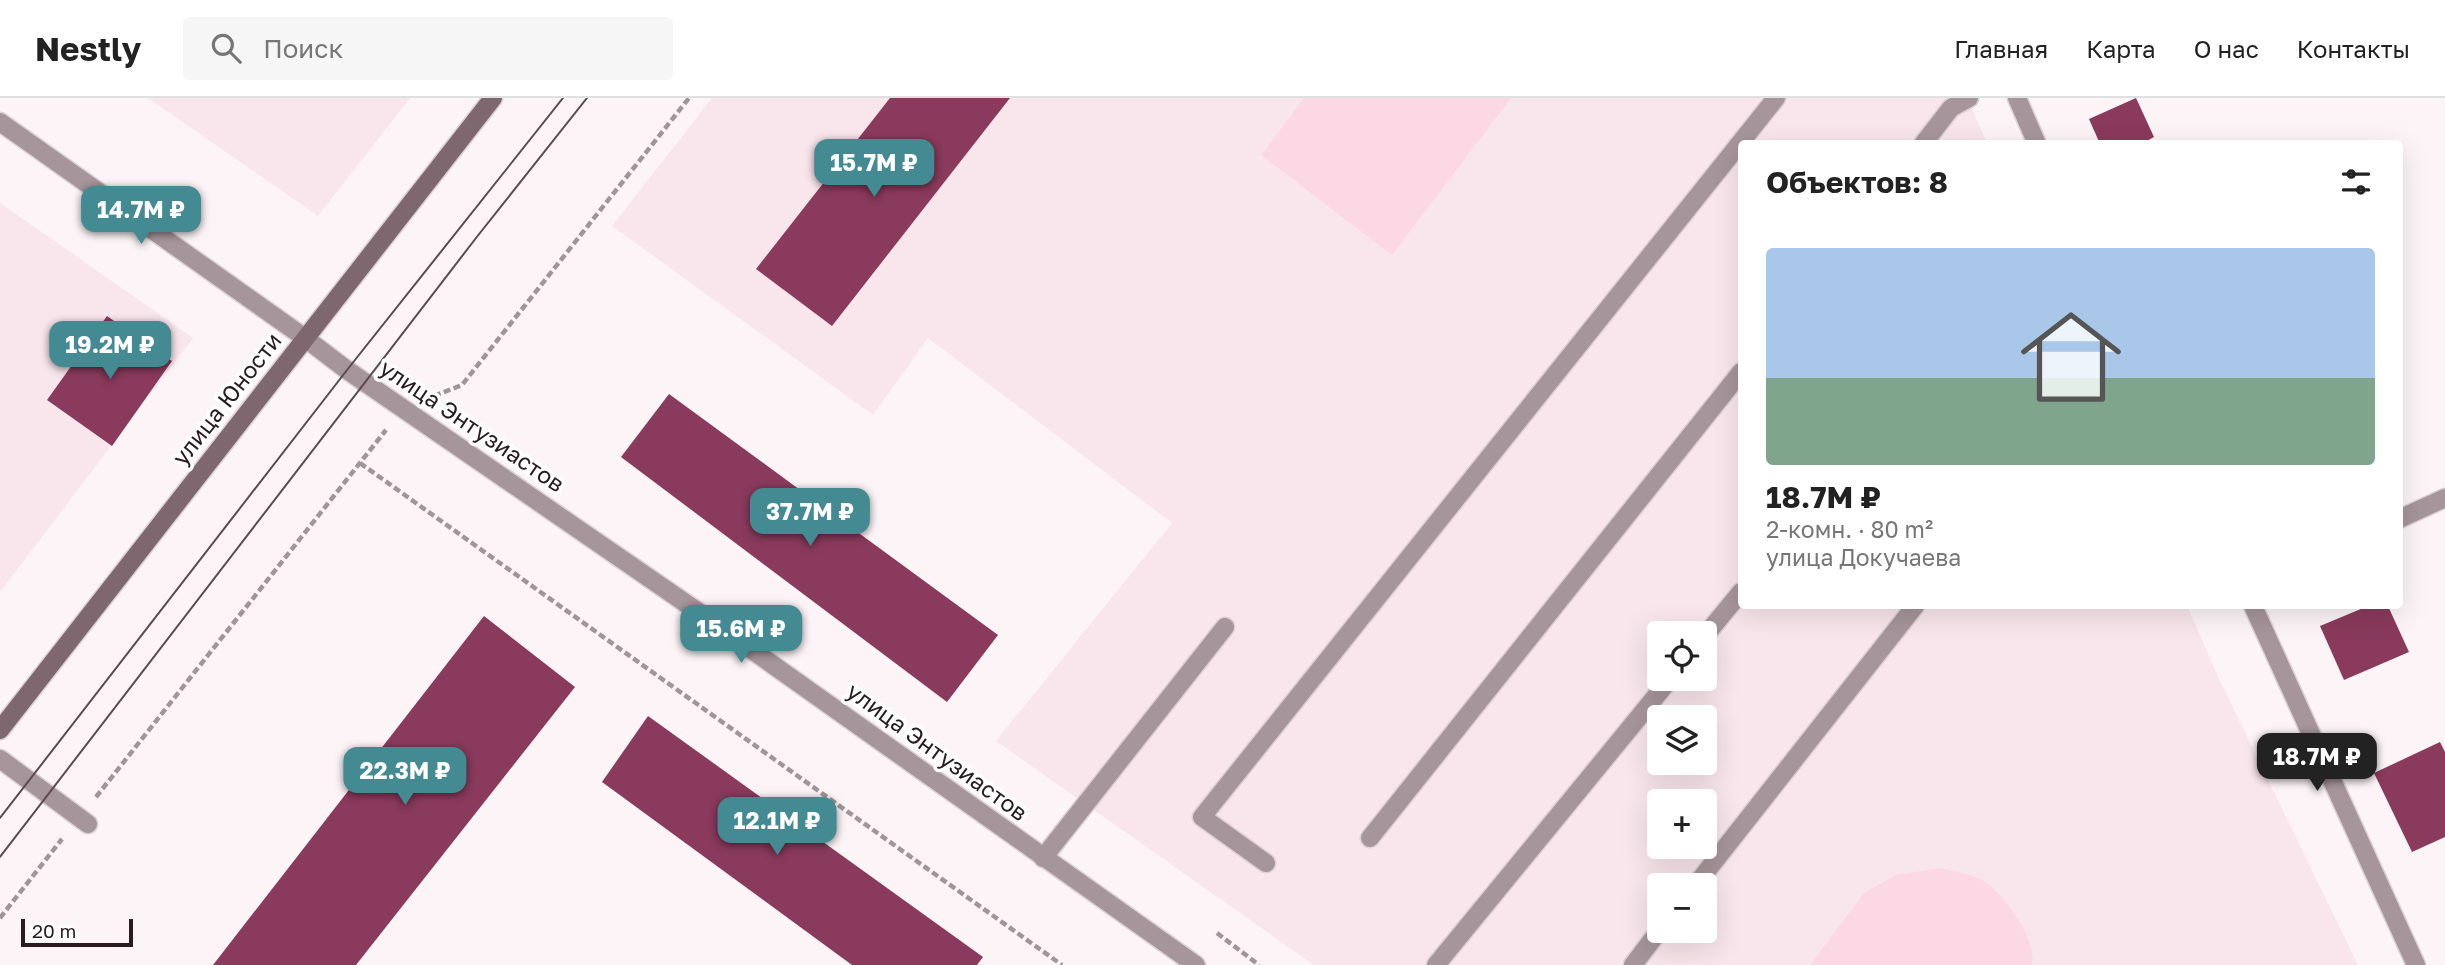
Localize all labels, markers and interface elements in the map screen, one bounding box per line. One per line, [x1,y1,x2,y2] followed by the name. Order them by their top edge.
[183,17,673,80] search box
[35,29,141,68] text: Nestly
[207,29,245,67] icon: search
[263,33,343,64] text: Поиск
[1954,34,2048,63] text: Главная
[2086,34,2156,63] text: Карта
[2194,34,2259,63] text: О нас
[2297,34,2410,63] text: Контакты
[809,140,939,199] pin: 15.7M ₽
[830,148,918,176] text: 15.7M ₽
[2337,163,2375,201] icon: filters
[1766,164,1948,200] text: Объектов: 8
[76,186,206,246] pin: 14.7M ₽
[97,195,185,223] text: 14.7M ₽
[2008,294,2134,420] icon: home
[45,322,175,381] pin: 19.2M ₽
[166,326,287,470] street label: улица Юности
[65,330,155,358] text: 19.2M ₽
[375,353,570,497] street label: улица Энтузиастов
[1766,479,1881,515] text: 18.7M ₽
[745,489,875,548] pin: 37.7M ₽
[766,497,854,525] text: 37.7M ₽
[1766,515,1933,543] text: 2-комн. · 80 m²
[1766,543,1961,571] text: улица Докучаева
[676,606,806,665] pin: 15.6M ₽
[696,614,786,642] text: 15.6M ₽
[1647,621,1717,943] map controls
[1647,621,1717,691] button: locate
[842,676,1033,826] street label: улица Энтузиастов
[1647,705,1717,775] button: layers
[2252,734,2382,793] pin: 18.7M ₽
[2273,742,2361,770] text: 18.7M ₽
[340,748,470,807] pin: 22.3M ₽
[359,756,451,784] text: 22.3M ₽
[1647,789,1717,859] button: +
[712,798,842,857] pin: 12.1M ₽
[734,806,820,834] text: 12.1M ₽
[1647,873,1717,943] button: −
[21,916,133,948] scale bar
[32,919,76,942] text: 20 m

